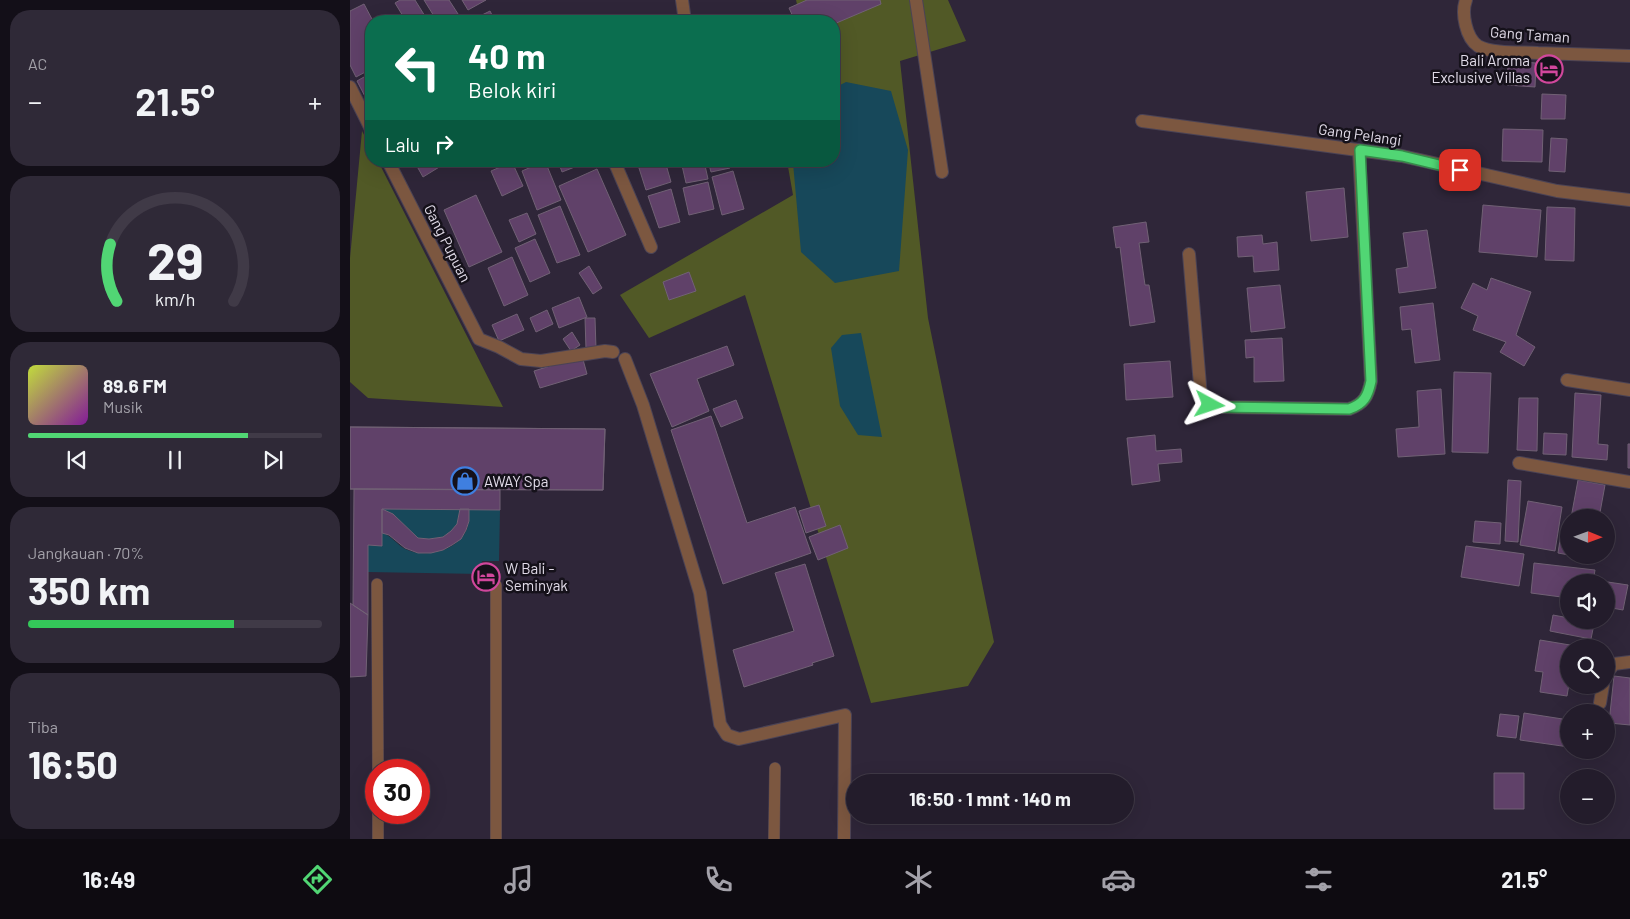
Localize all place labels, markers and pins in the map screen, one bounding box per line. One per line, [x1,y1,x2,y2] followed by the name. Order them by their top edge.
[1431,51,1530,86] place label: Bali Aroma Exclusive Villas
[1534,54,1564,84] hotel icon: Bali Aroma Exclusive Villas
[1439,149,1481,191] pin
[450,466,480,496] shop icon: AWAY Spa
[484,472,548,490] place label: AWAY Spa
[505,559,568,594] place label: W Bali - Seminyak
[471,562,501,592] hotel icon: W Bali - Seminyak

